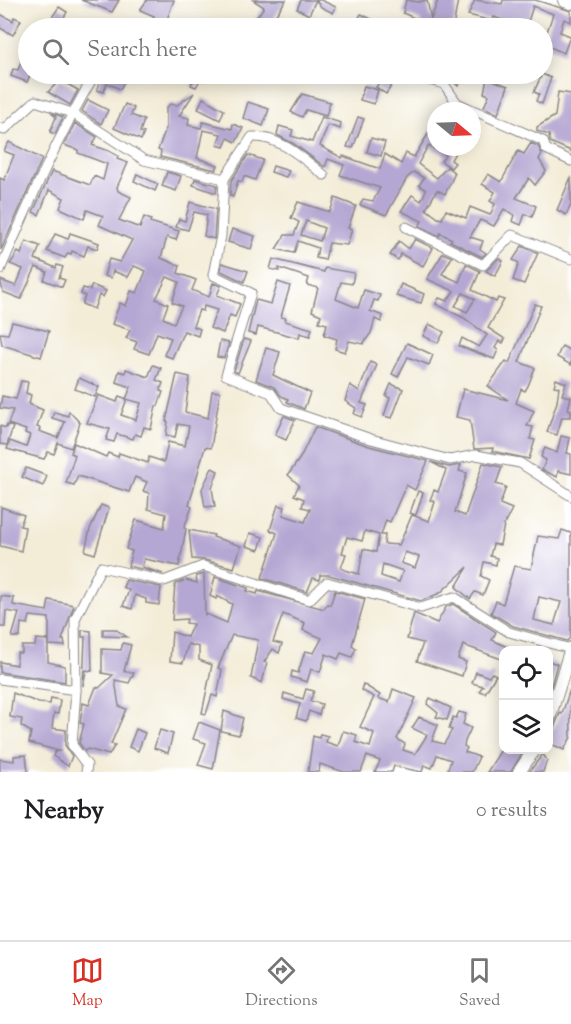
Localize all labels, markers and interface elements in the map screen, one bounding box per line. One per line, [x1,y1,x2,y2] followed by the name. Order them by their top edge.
[18,18,553,84] search box
[39,35,72,68] icon: search
[87,35,197,67] text: Search here
[427,102,481,156] north arrow
[499,646,553,754] map controls
[499,646,553,700] button: locate
[499,700,553,754] button: layers
[24,793,104,830] text: Nearby
[476,797,547,826] text: 0 results
[71,954,104,1013] tab: Map
[245,954,318,1013] tab: Directions
[459,954,500,1013] tab: Saved

